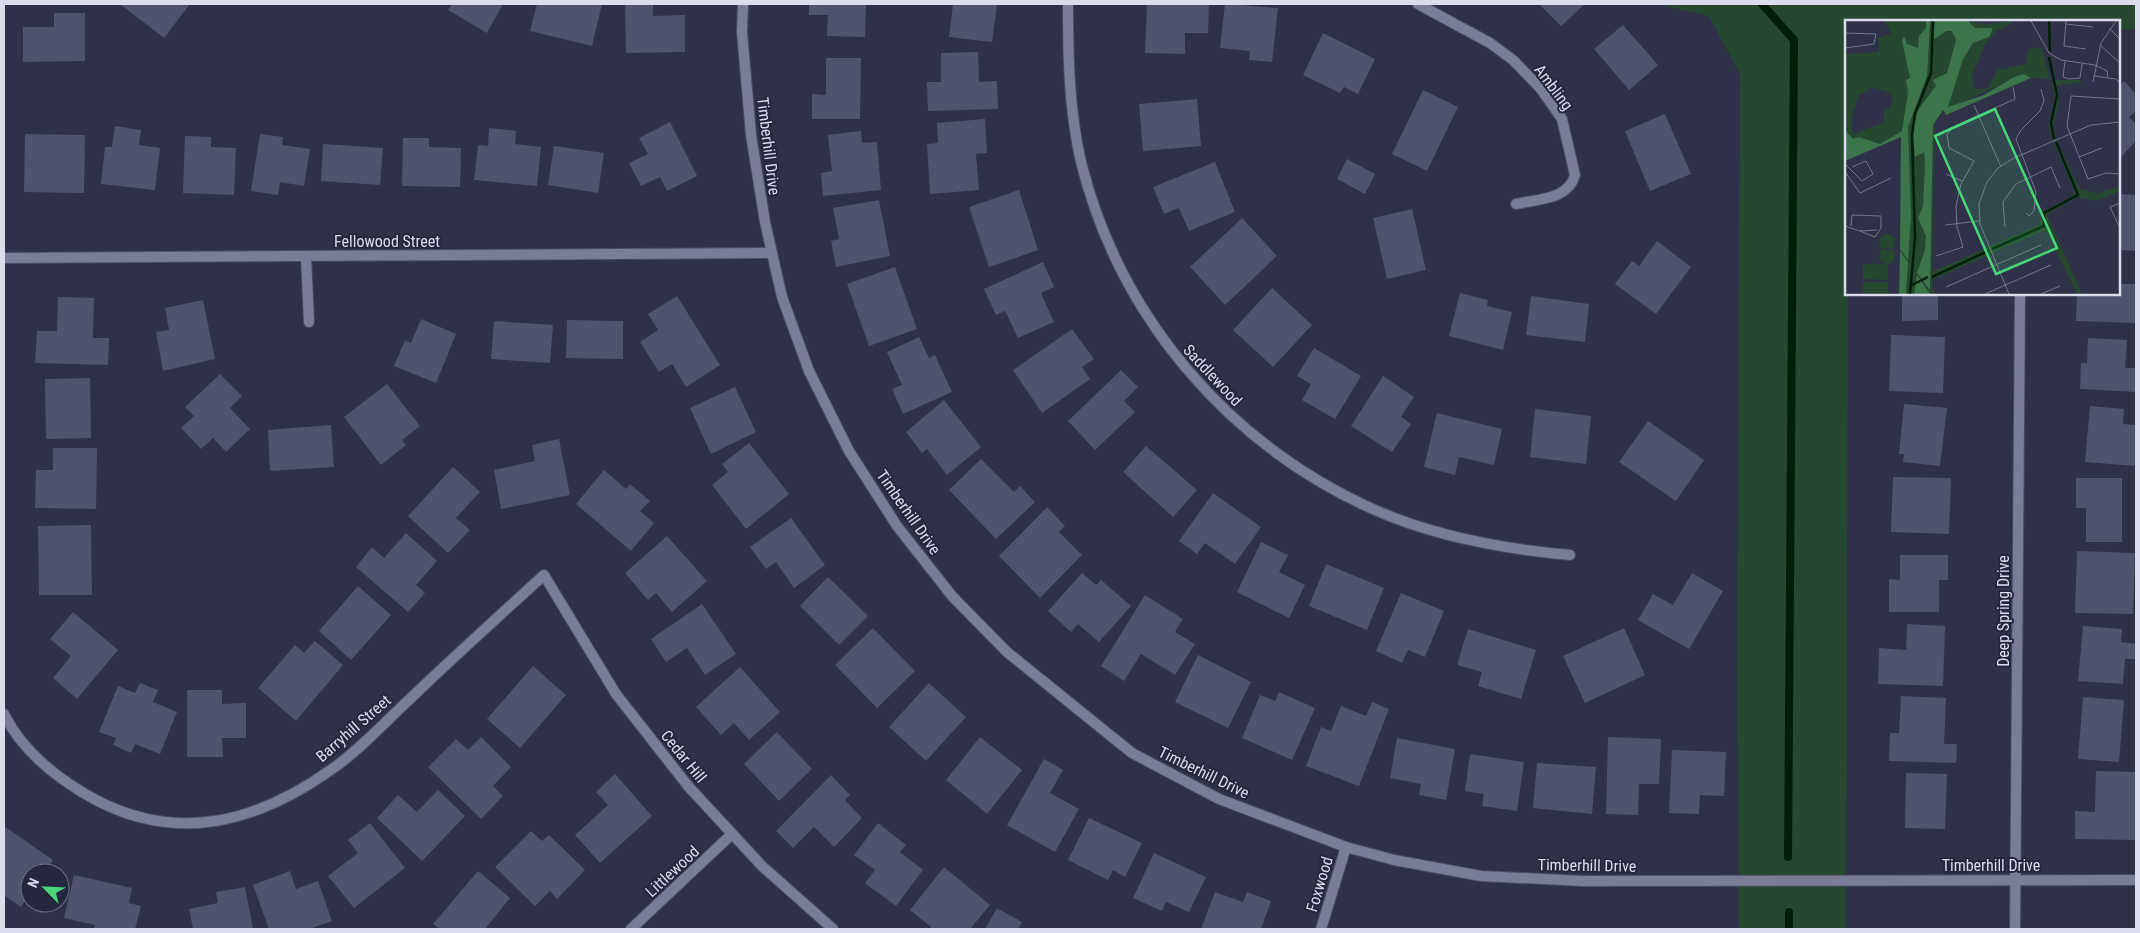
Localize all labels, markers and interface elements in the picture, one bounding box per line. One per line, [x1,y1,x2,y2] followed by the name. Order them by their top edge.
[1845,20,2120,295] inset map
[1530,61,1577,114] street label: Ambling
[753,96,784,196] street label: Timberhill Drive
[334,232,440,251] street label: Fellowood Street
[1179,341,1246,410] street label: Saddlewood
[873,466,945,558] street label: Timberhill Drive
[1994,555,2013,667] street label: Deep Spring Drive
[312,691,395,766] street label: Barryhill Street
[657,726,710,786] street label: Cedar Hill
[1155,742,1252,803] street label: Timberhill Drive
[642,842,703,901] street label: Littlewood
[1302,854,1337,914] street label: Foxwood
[1538,855,1636,876] street label: Timberhill Drive
[1942,856,2040,875] street label: Timberhill Drive
[20,863,70,913] north arrow
[24,876,42,890] text: N

